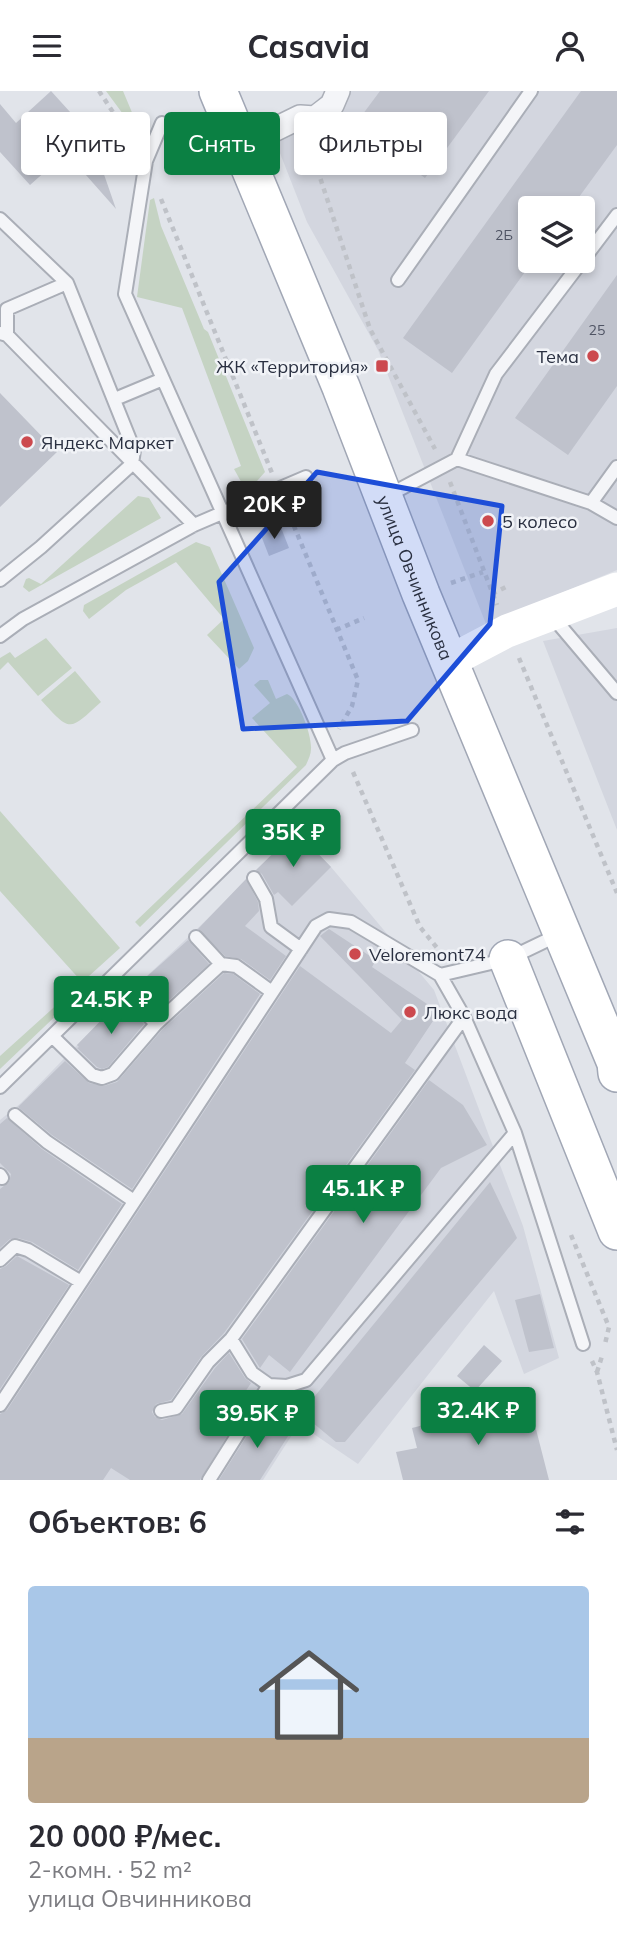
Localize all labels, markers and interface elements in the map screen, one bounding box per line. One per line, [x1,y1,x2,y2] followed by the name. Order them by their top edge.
[247,26,370,66] text: Casavia
[28,27,66,65] icon: menu
[551,27,589,65] icon: person
[21,112,150,175] chip: Купить
[164,112,280,175] chip: Снять
[294,112,447,175] chip: Фильтры
[518,196,595,273] map controls
[518,196,595,273] button: layers
[495,226,513,244] house number: 2Б
[589,321,605,339] house number: 25
[536,345,579,368] place label: Тема
[585,348,601,364] marker: Тема
[216,355,368,378] place label: ЖК «Территория»
[374,358,390,374] marker: ЖК «Территория»
[41,431,175,454] place label: Яндекс Маркет
[19,434,35,450] marker: Яндекс Маркет
[225,482,323,541] pin: 20K ₽
[242,489,306,518] text: 20K ₽
[372,492,459,663] street label: улица Овчинникова
[502,510,578,533] place label: 5 колесо
[480,513,496,529] marker: 5 колесо
[244,809,342,869] pin: 35K ₽
[261,817,325,846] text: 35K ₽
[369,943,486,966] place label: Veloremont74
[347,946,363,962] marker: Veloremont74
[46,977,176,1036] pin: 24.5K ₽
[70,984,152,1013] text: 24.5K ₽
[424,1001,518,1024] place label: Люкс вода
[402,1004,418,1020] marker: Люкс вода
[298,1165,428,1225] pin: 45.1K ₽
[322,1173,404,1202] text: 45.1K ₽
[413,1387,543,1447] pin: 32.4K ₽
[192,1391,322,1450] pin: 39.5K ₽
[437,1395,519,1424] text: 32.4K ₽
[216,1398,298,1427] text: 39.5K ₽
[28,1503,207,1541] text: Объектов: 6
[551,1503,589,1541] icon: filters
[246,1632,372,1758] icon: home
[28,1817,221,1855] text: 20 000 ₽/мес.
[28,1855,192,1884] text: 2-комн. · 52 m²
[28,1884,252,1913] text: улица Овчинникова

